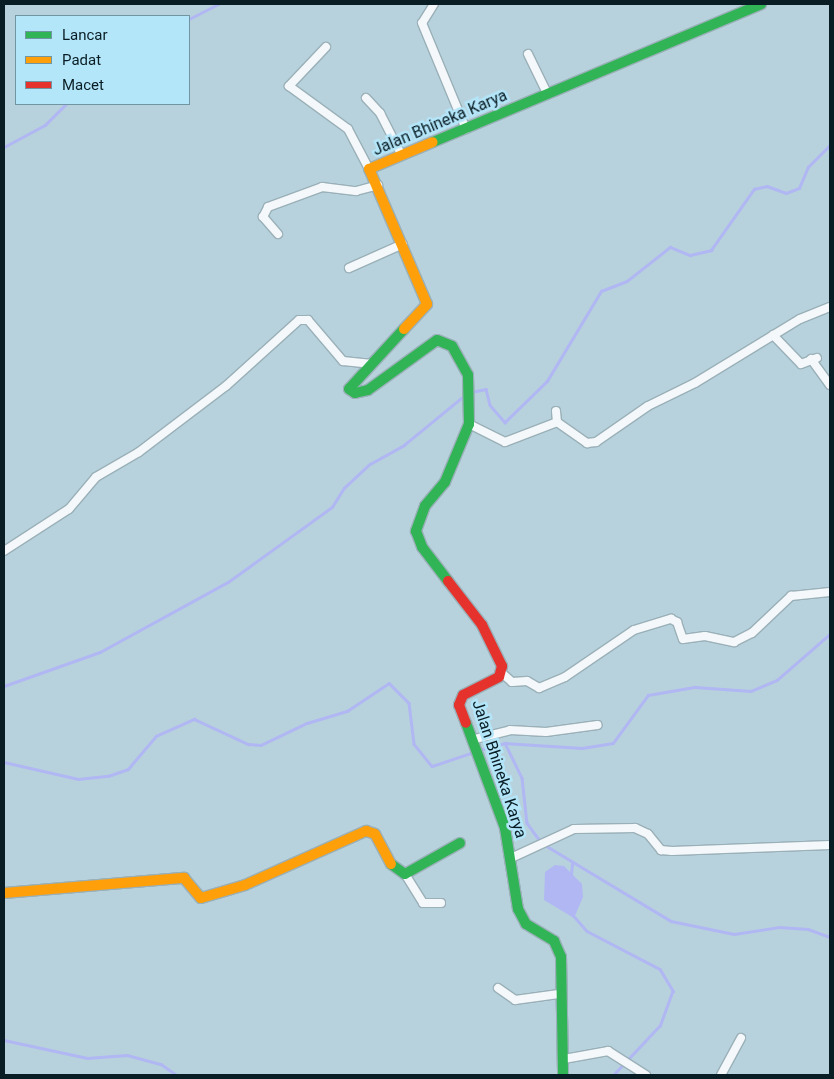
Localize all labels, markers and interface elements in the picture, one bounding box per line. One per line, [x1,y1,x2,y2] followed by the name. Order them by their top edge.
[15,15,190,105] legend
[62,26,108,44] text: Lancar
[62,51,101,69] text: Padat
[62,76,104,94] text: Macet
[370,86,510,160] street label: Jalan Bhineka Karya
[468,697,530,841] street label: Jalan Bhineka Karya

